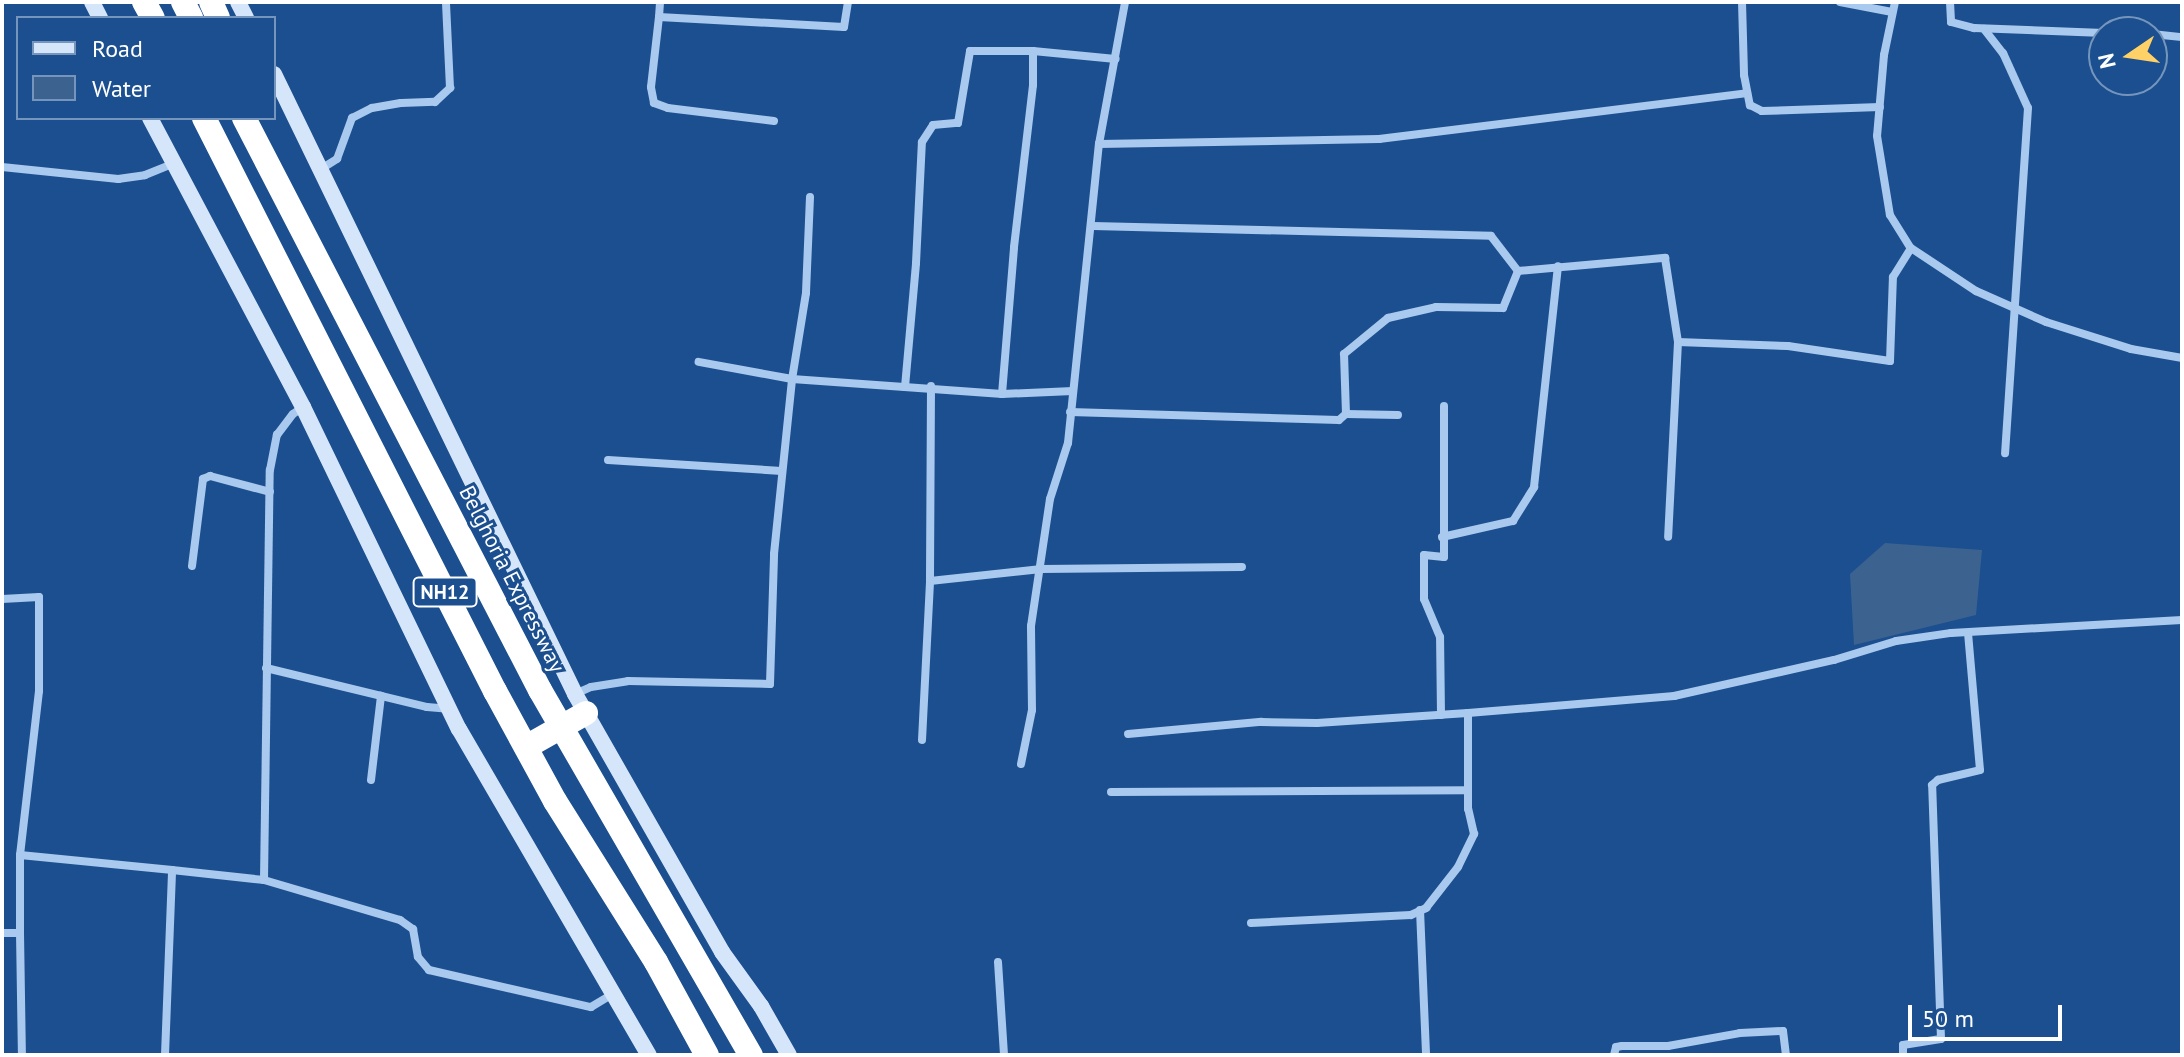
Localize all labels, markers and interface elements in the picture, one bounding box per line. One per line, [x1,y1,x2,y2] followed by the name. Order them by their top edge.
[16,16,276,120] legend
[2088,16,2168,96] north arrow
[92,33,143,64] text: Road
[2091,51,2122,71] text: N
[92,73,151,104] text: Water
[454,481,570,677] street label: Belghoria Expressway
[411,576,479,608] road number: NH12
[1912,989,2066,1039] scale bar
[1922,1003,1974,1034] text: 50 m

